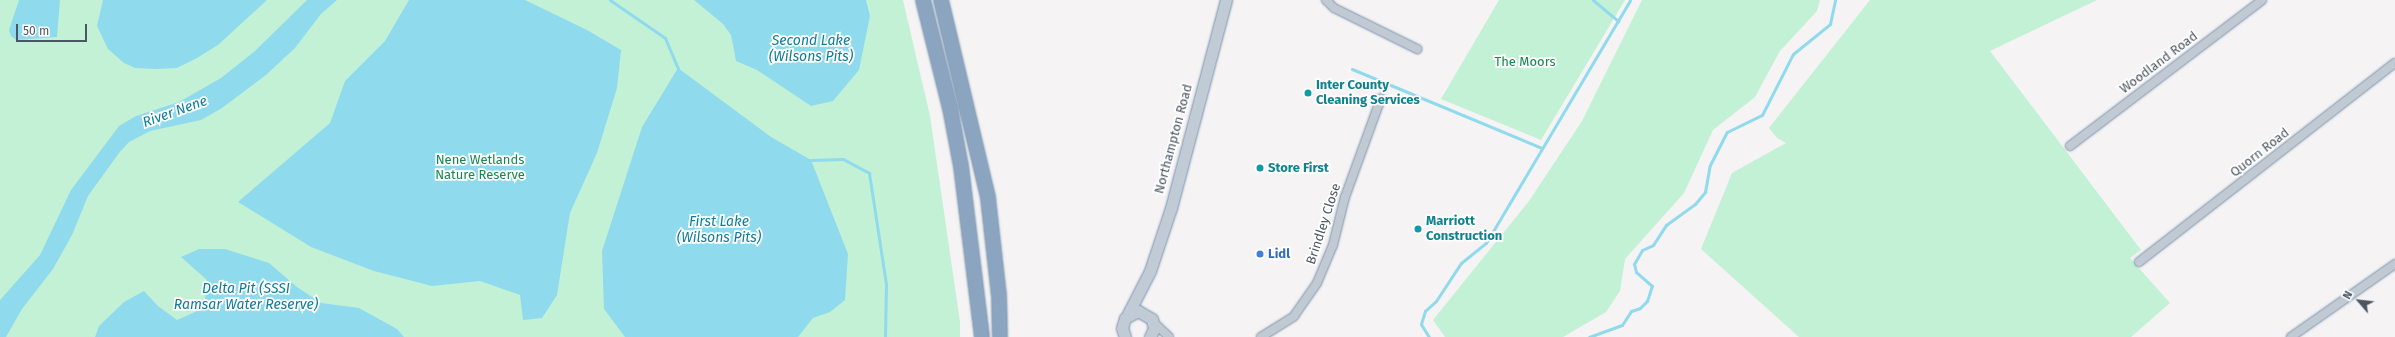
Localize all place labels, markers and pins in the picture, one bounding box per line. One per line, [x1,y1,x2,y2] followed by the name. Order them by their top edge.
[1316,78,1420,109] place label: Inter County Cleaning Services
[1303,88,1313,98] marker: Inter County Cleaning Services
[1268,160,1329,176] place label: Store First
[1255,163,1265,173] marker: Store First
[1426,214,1502,245] place label: Marriott Construction
[1413,224,1423,234] marker: Marriott Construction
[1268,246,1290,262] place label: Lidl
[1255,249,1265,259] marker: Lidl

